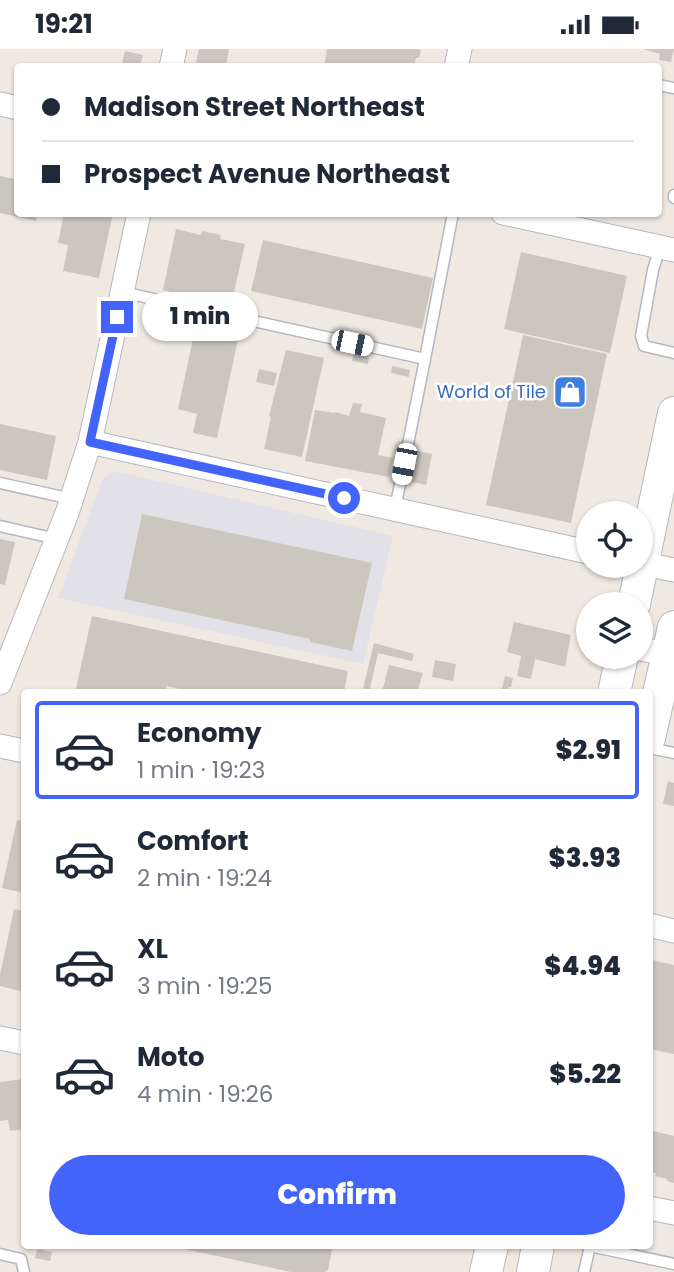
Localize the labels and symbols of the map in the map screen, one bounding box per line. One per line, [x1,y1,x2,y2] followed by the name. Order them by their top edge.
[142,293,257,341] callout: 1 min
[101,301,133,333] route end
[330,328,375,358] car
[551,373,589,411] shop icon: World of Tile
[437,379,546,404] place label: World of Tile
[390,441,419,487] car
[328,482,360,514] route start

